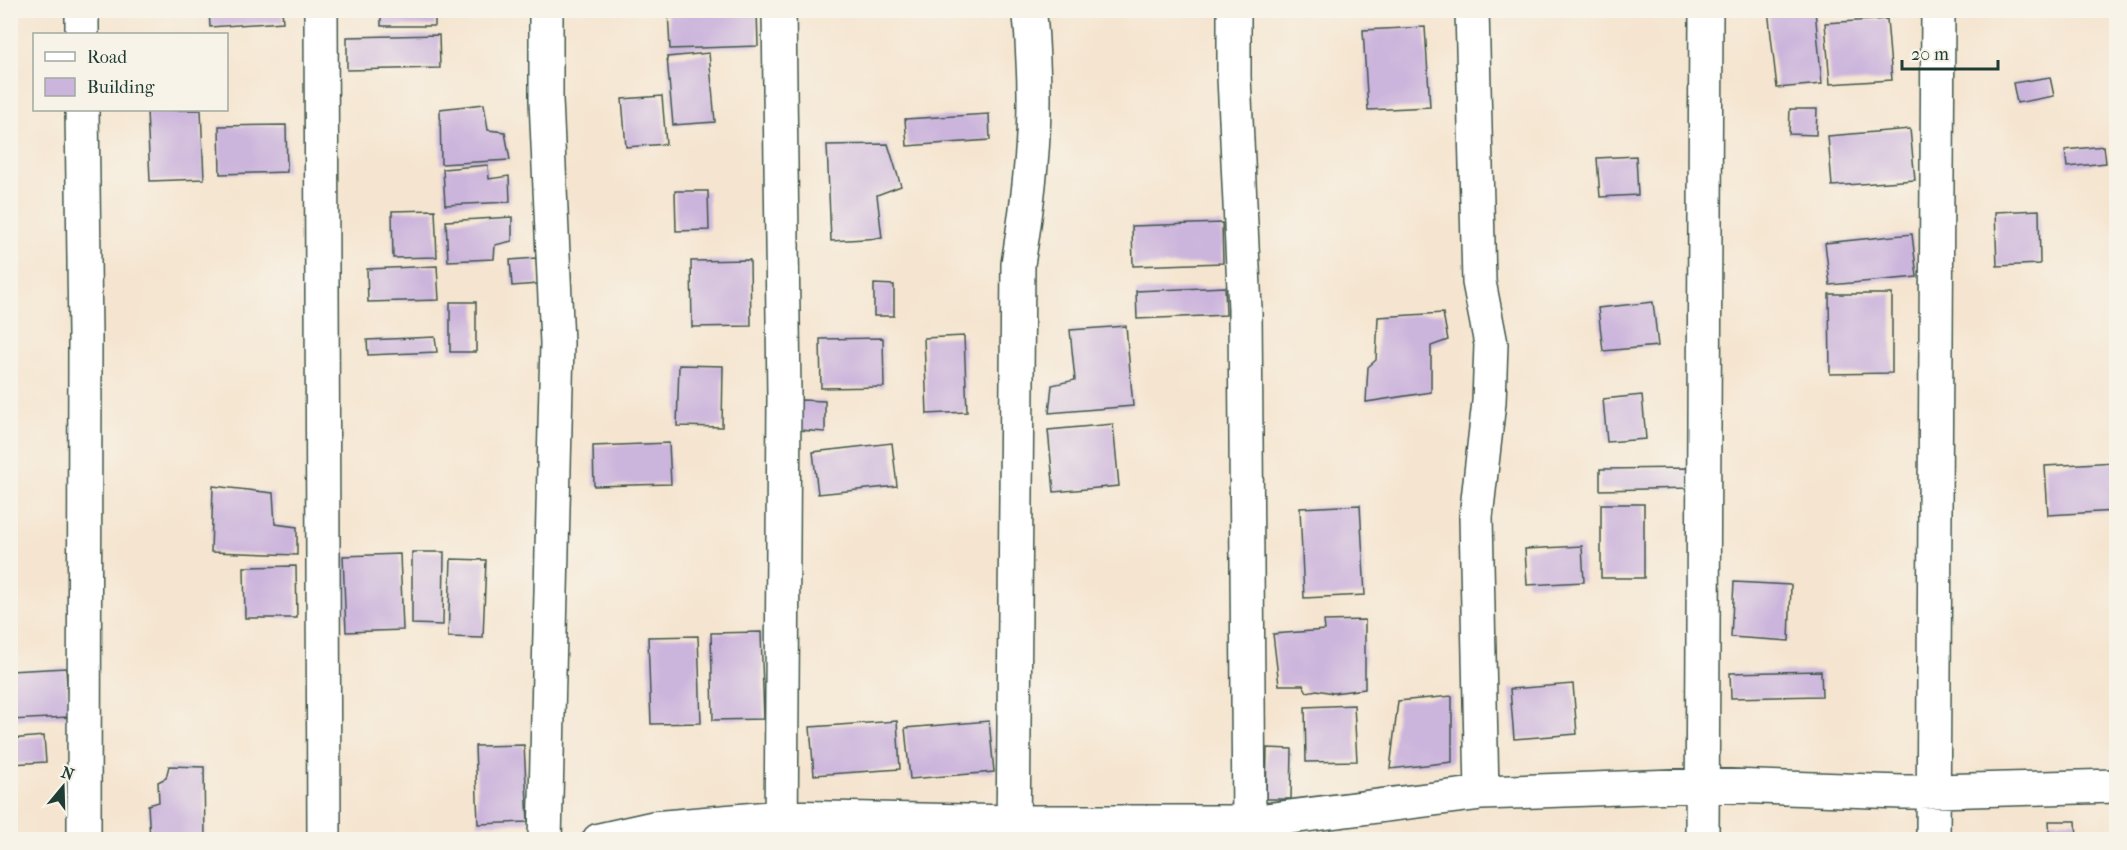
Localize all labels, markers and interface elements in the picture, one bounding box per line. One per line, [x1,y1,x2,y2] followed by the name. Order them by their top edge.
[33,33,228,111] legend
[1902,33,1998,71] scale bar
[1911,44,1949,65] text: 20 m
[87,47,127,68] text: Road
[87,77,155,98] text: Building
[33,757,93,817] north arrow
[59,762,77,785] text: N

